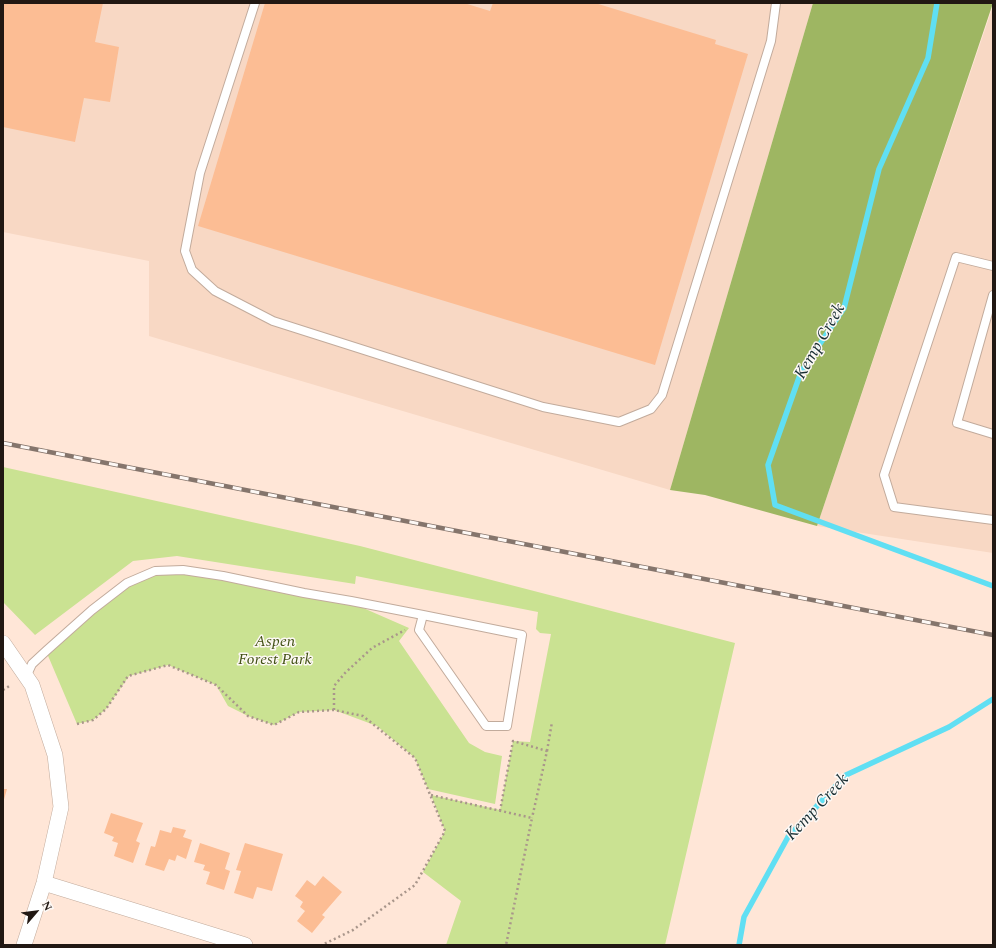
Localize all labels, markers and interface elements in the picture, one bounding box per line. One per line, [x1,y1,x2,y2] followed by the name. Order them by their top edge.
[791,301,851,383] water label: Kemp Creek
[238,633,312,671] park label: Aspen Forest Park
[782,770,854,846] water label: Kemp Creek
[16,892,56,932] north arrow
[37,898,57,914] text: N

